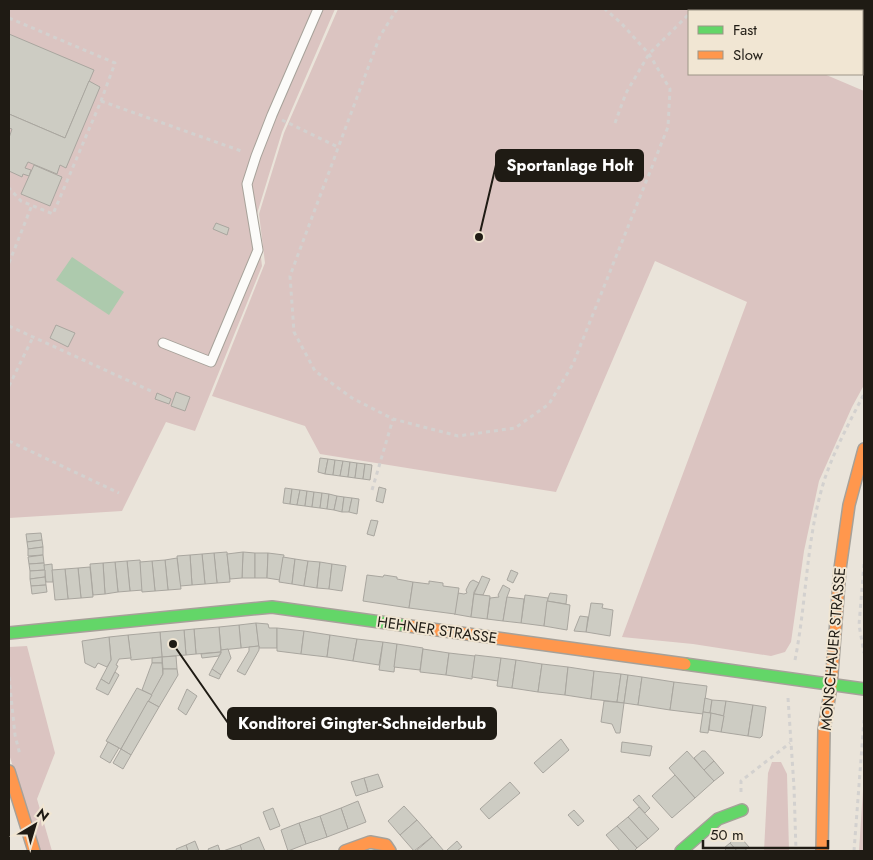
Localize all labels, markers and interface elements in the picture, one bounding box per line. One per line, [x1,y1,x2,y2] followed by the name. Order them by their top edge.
[688,10,863,75] legend
[733,19,757,41] text: Fast
[733,44,764,66] text: Slow
[496,150,643,181] callout: Sportanlage Holt
[507,154,634,177] text: Sportanlage Holt
[815,567,851,731] street label: MONSCHAUER STRASSE
[376,611,498,649] street label: HEHNER STRASSE
[228,708,496,739] callout: Konditorei Gingter-Schneiderbub
[238,712,486,735] text: Konditorei Gingter-Schneiderbub
[10,800,60,850] north arrow
[32,803,54,826] text: N
[703,818,828,850] scale bar
[710,824,744,846] text: 50 m

